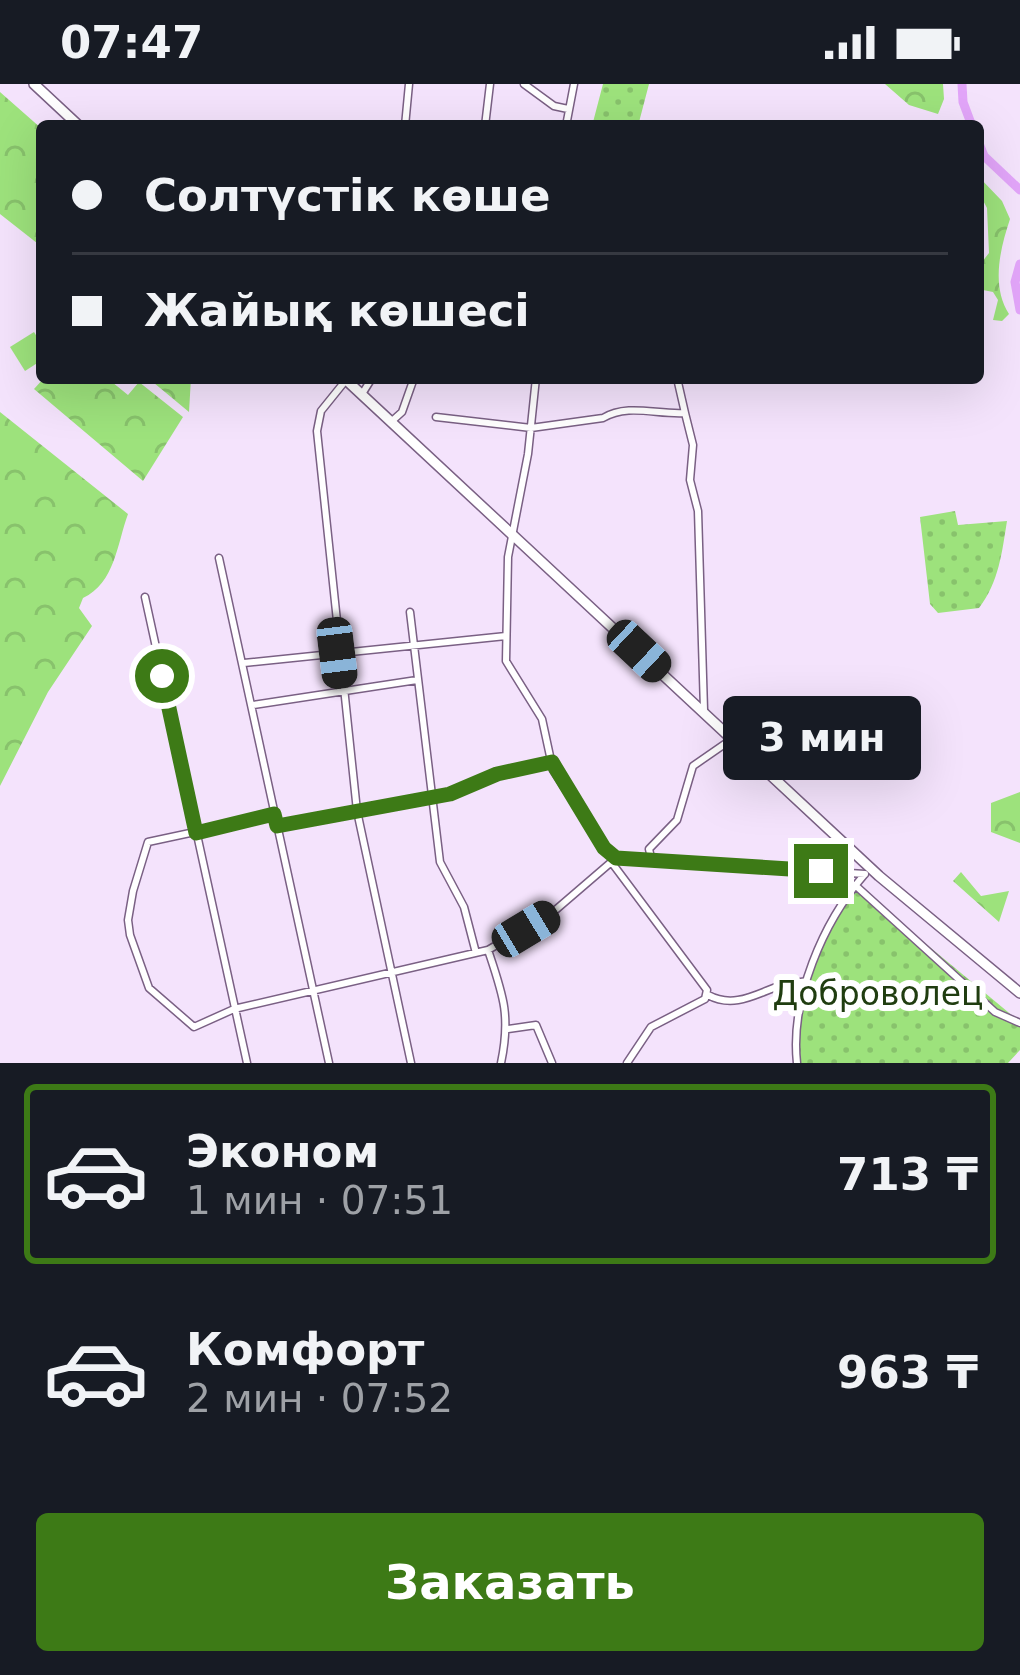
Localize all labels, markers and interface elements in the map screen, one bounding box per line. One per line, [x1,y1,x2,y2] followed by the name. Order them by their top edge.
[60,16,203,69] text: 07:47
[144,169,550,222] text: Солтүстік көше
[144,284,530,337] text: Жайық көшесі
[600,613,678,689] car
[315,615,359,691] car
[135,649,189,703] route start
[722,697,920,781] callout: 3 мин
[759,715,885,760] text: 3 мин
[794,844,848,898] route end
[486,895,566,963] car
[773,974,983,1013] park label: Доброволец
[42,1120,150,1228] icon: car
[186,1125,379,1178] text: Эконом
[837,1148,978,1201] text: 713 ₸
[186,1178,453,1223] text: 1 мин · 07:51
[42,1318,150,1426] icon: car
[186,1323,424,1376] text: Комфорт
[837,1346,978,1399] text: 963 ₸
[186,1376,453,1421] text: 2 мин · 07:52
[36,1513,984,1651] button: Заказать

